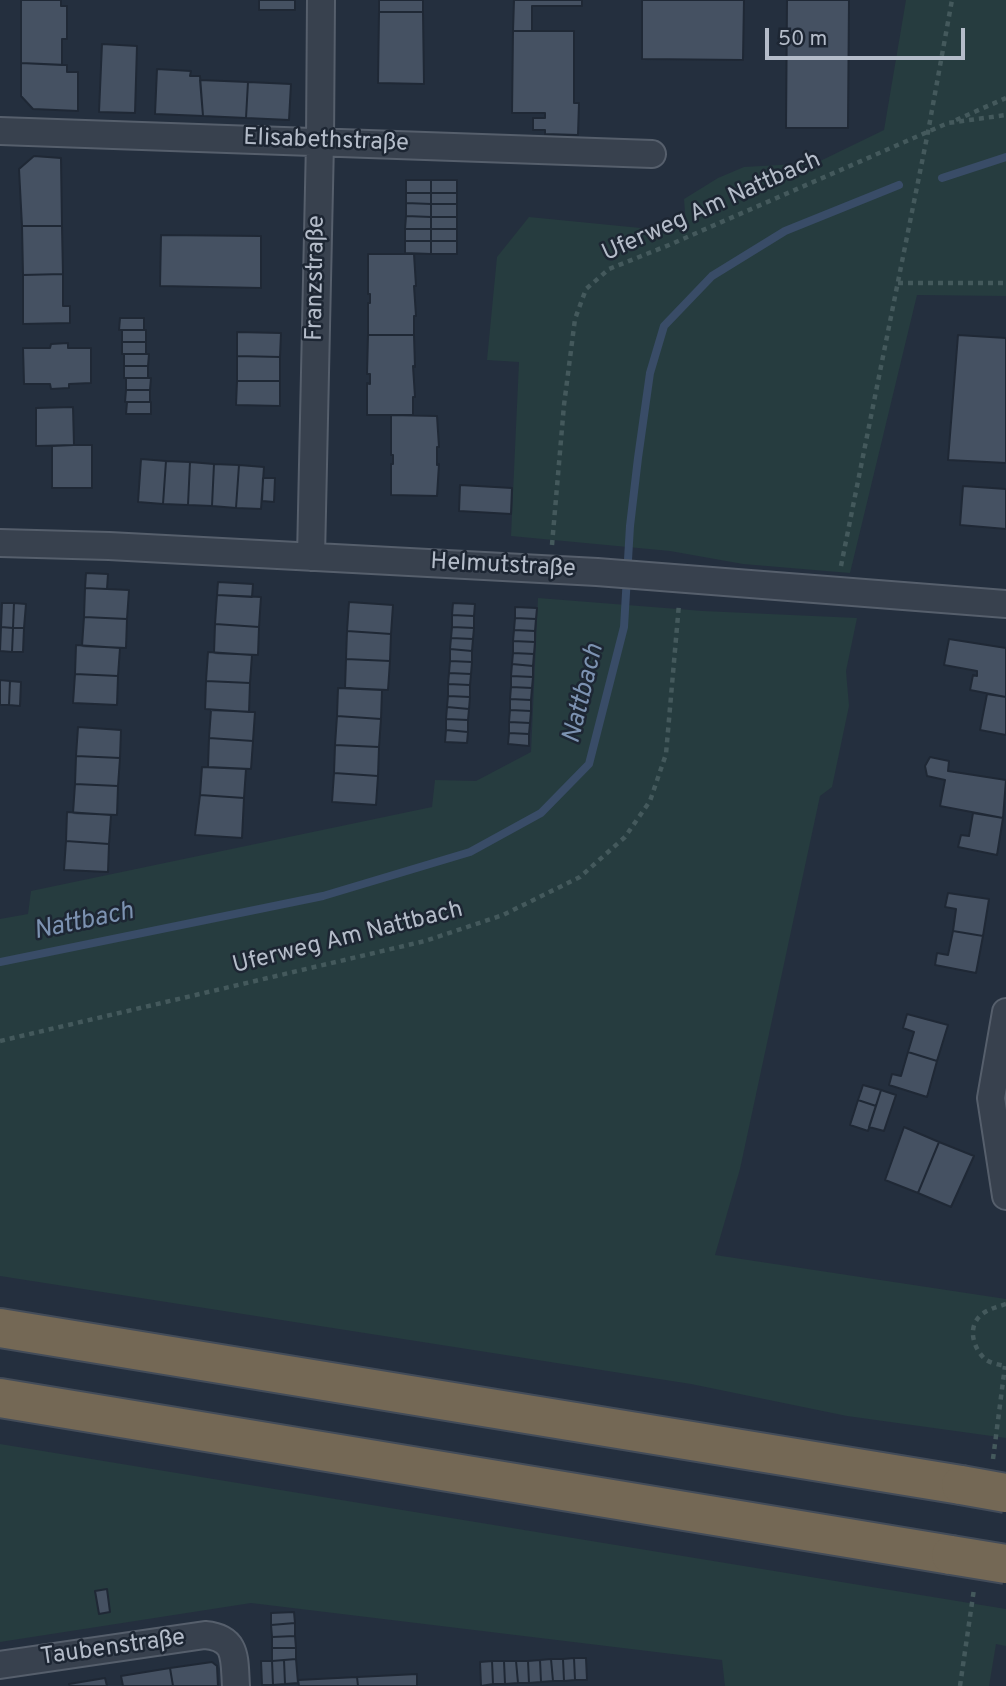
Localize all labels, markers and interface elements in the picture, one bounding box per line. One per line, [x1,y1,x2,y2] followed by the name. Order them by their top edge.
[768,14,968,58] scale bar
[778,26,827,53] text: 50 m
[243,125,409,159] street label: Elisabethstraße
[598,147,826,269] street label: Uferweg Am Nattbach
[302,215,332,341] street label: Franzstraße
[430,549,576,585] street label: Helmutstraße
[558,641,612,747] water label: Nattbach
[230,896,466,982] street label: Uferweg Am Nattbach
[31,897,137,949] water label: Nattbach
[39,1625,187,1673] street label: Taubenstraße

